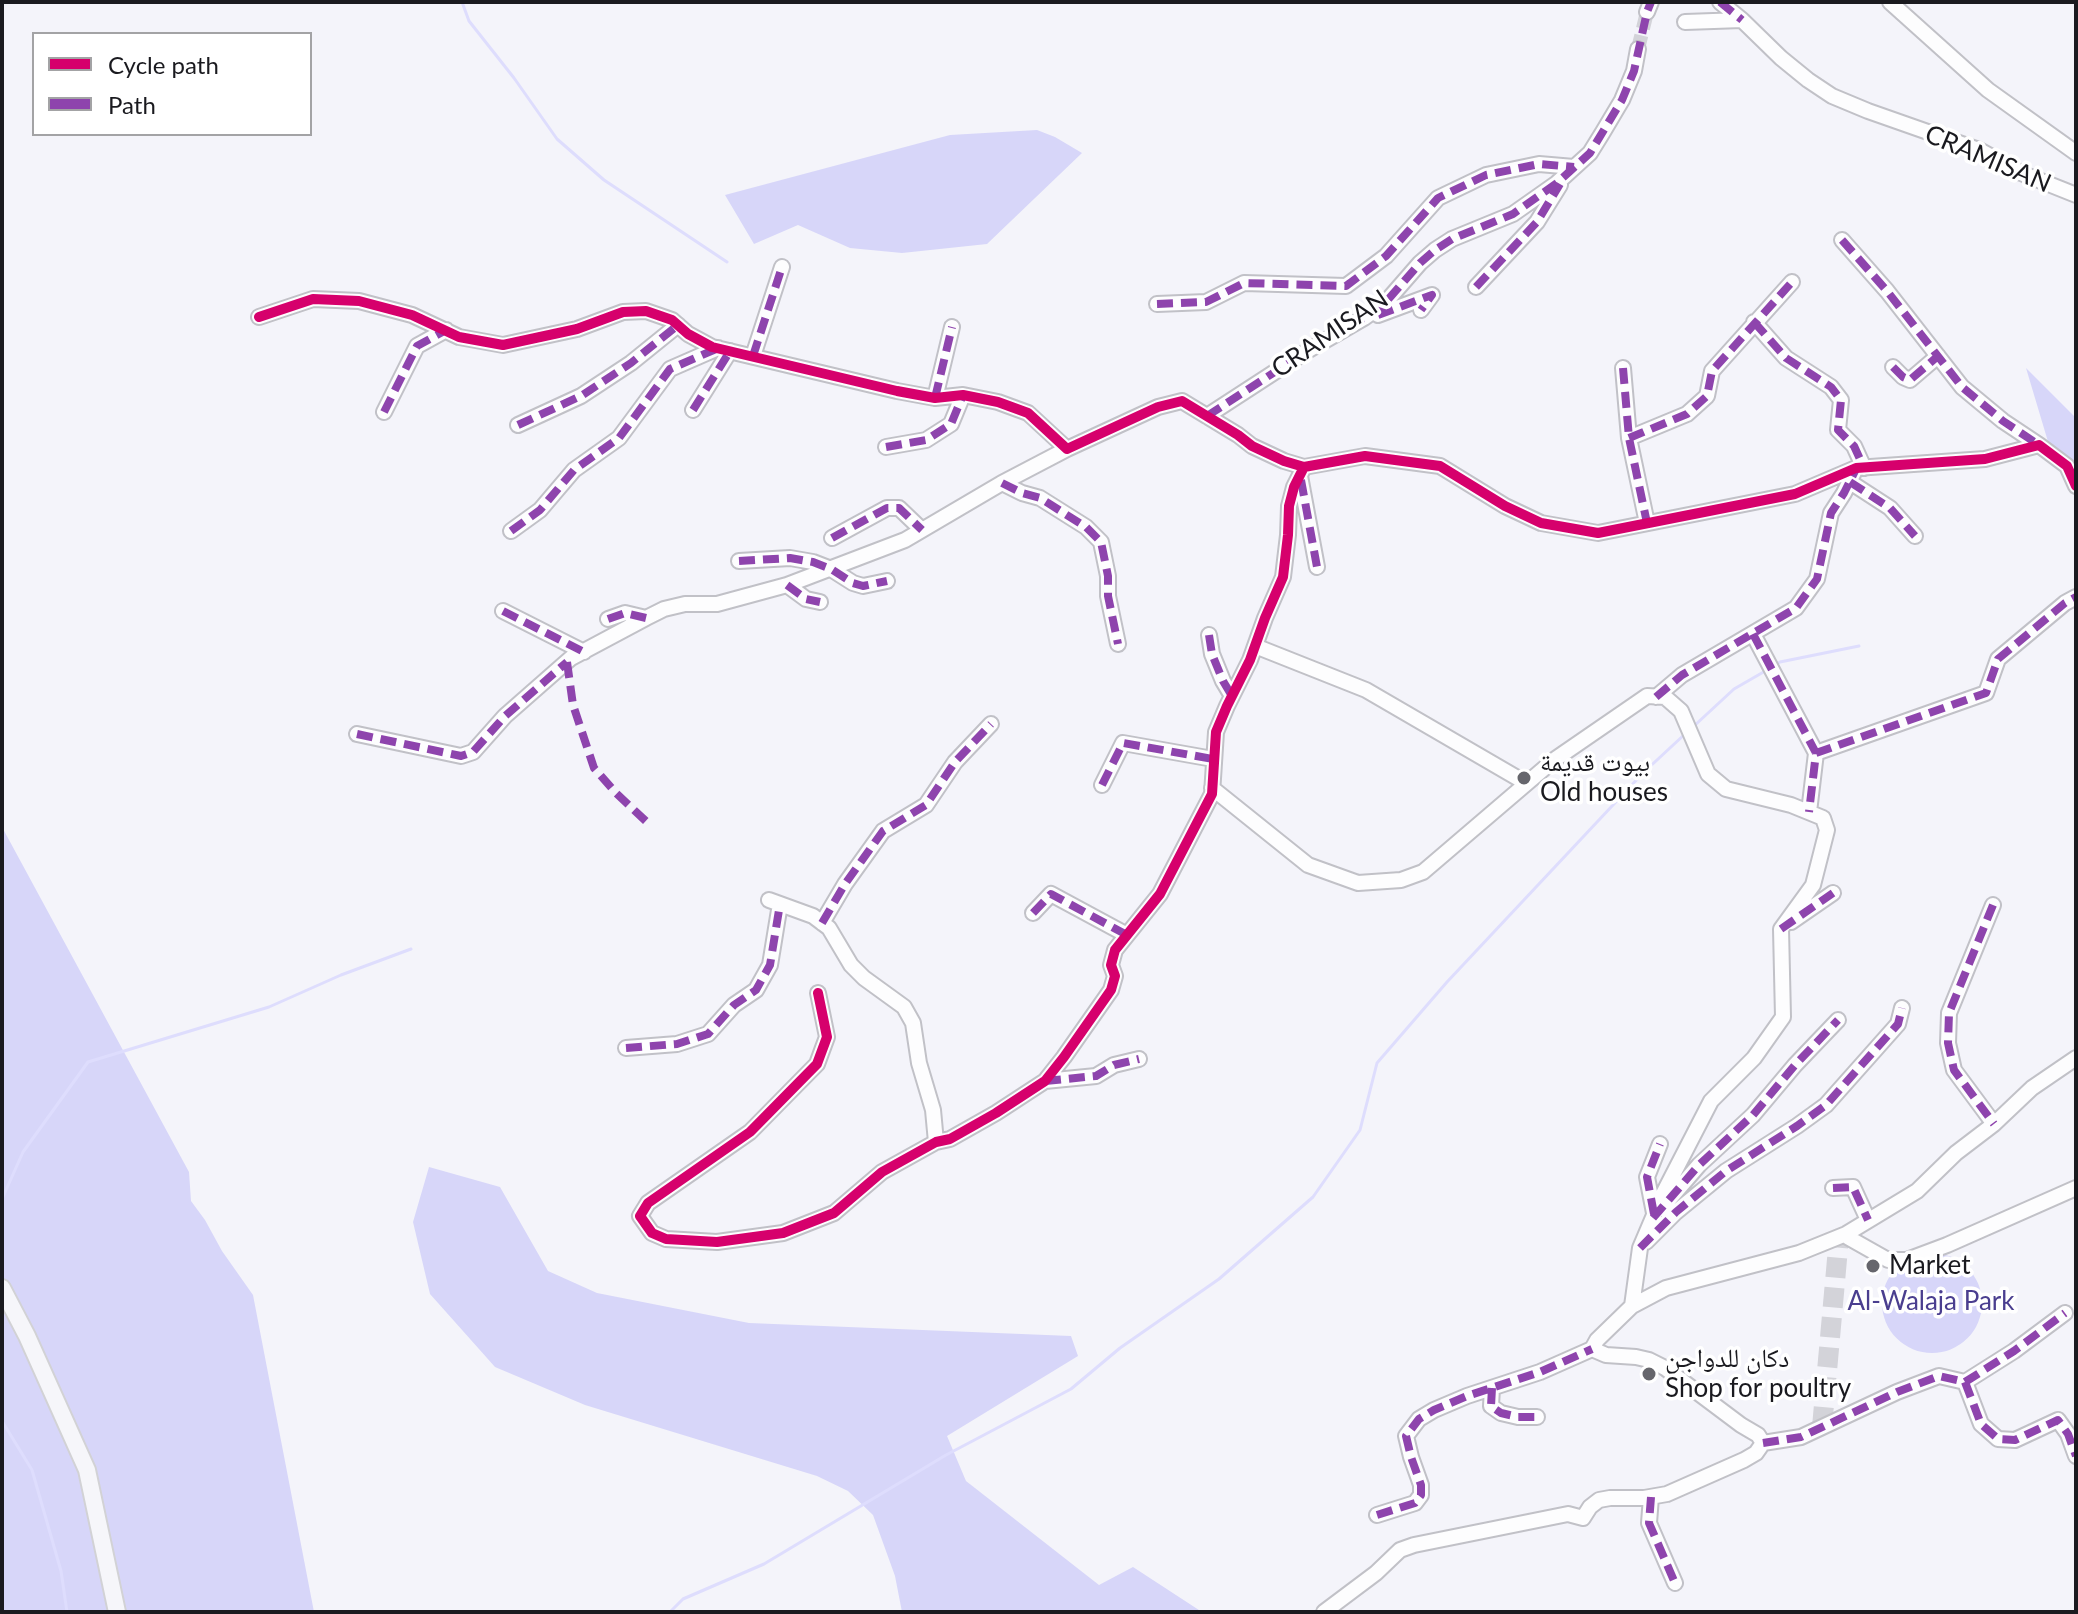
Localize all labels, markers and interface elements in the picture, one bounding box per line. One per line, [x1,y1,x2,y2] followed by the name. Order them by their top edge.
[32,32,312,136] legend
[108,50,219,79] text: Cycle path
[108,90,156,119] text: Path
[1920,118,2056,200] street label: CRAMISAN
[1266,284,1394,384] street label: CRAMISAN
[1540,747,1668,808] place label: بيوت قديمة Old houses
[1515,769,1533,787] marker: بيوت قديمة Old houses
[1889,1250,1971,1282] place label: Market
[1864,1257,1882,1275] marker: Market
[1848,1286,2014,1318] park label: Al-Walaja Park
[1665,1343,1851,1404] place label: دكان للدواجن Shop for poultry
[1640,1365,1658,1383] marker: دكان للدواجن Shop for poultry

